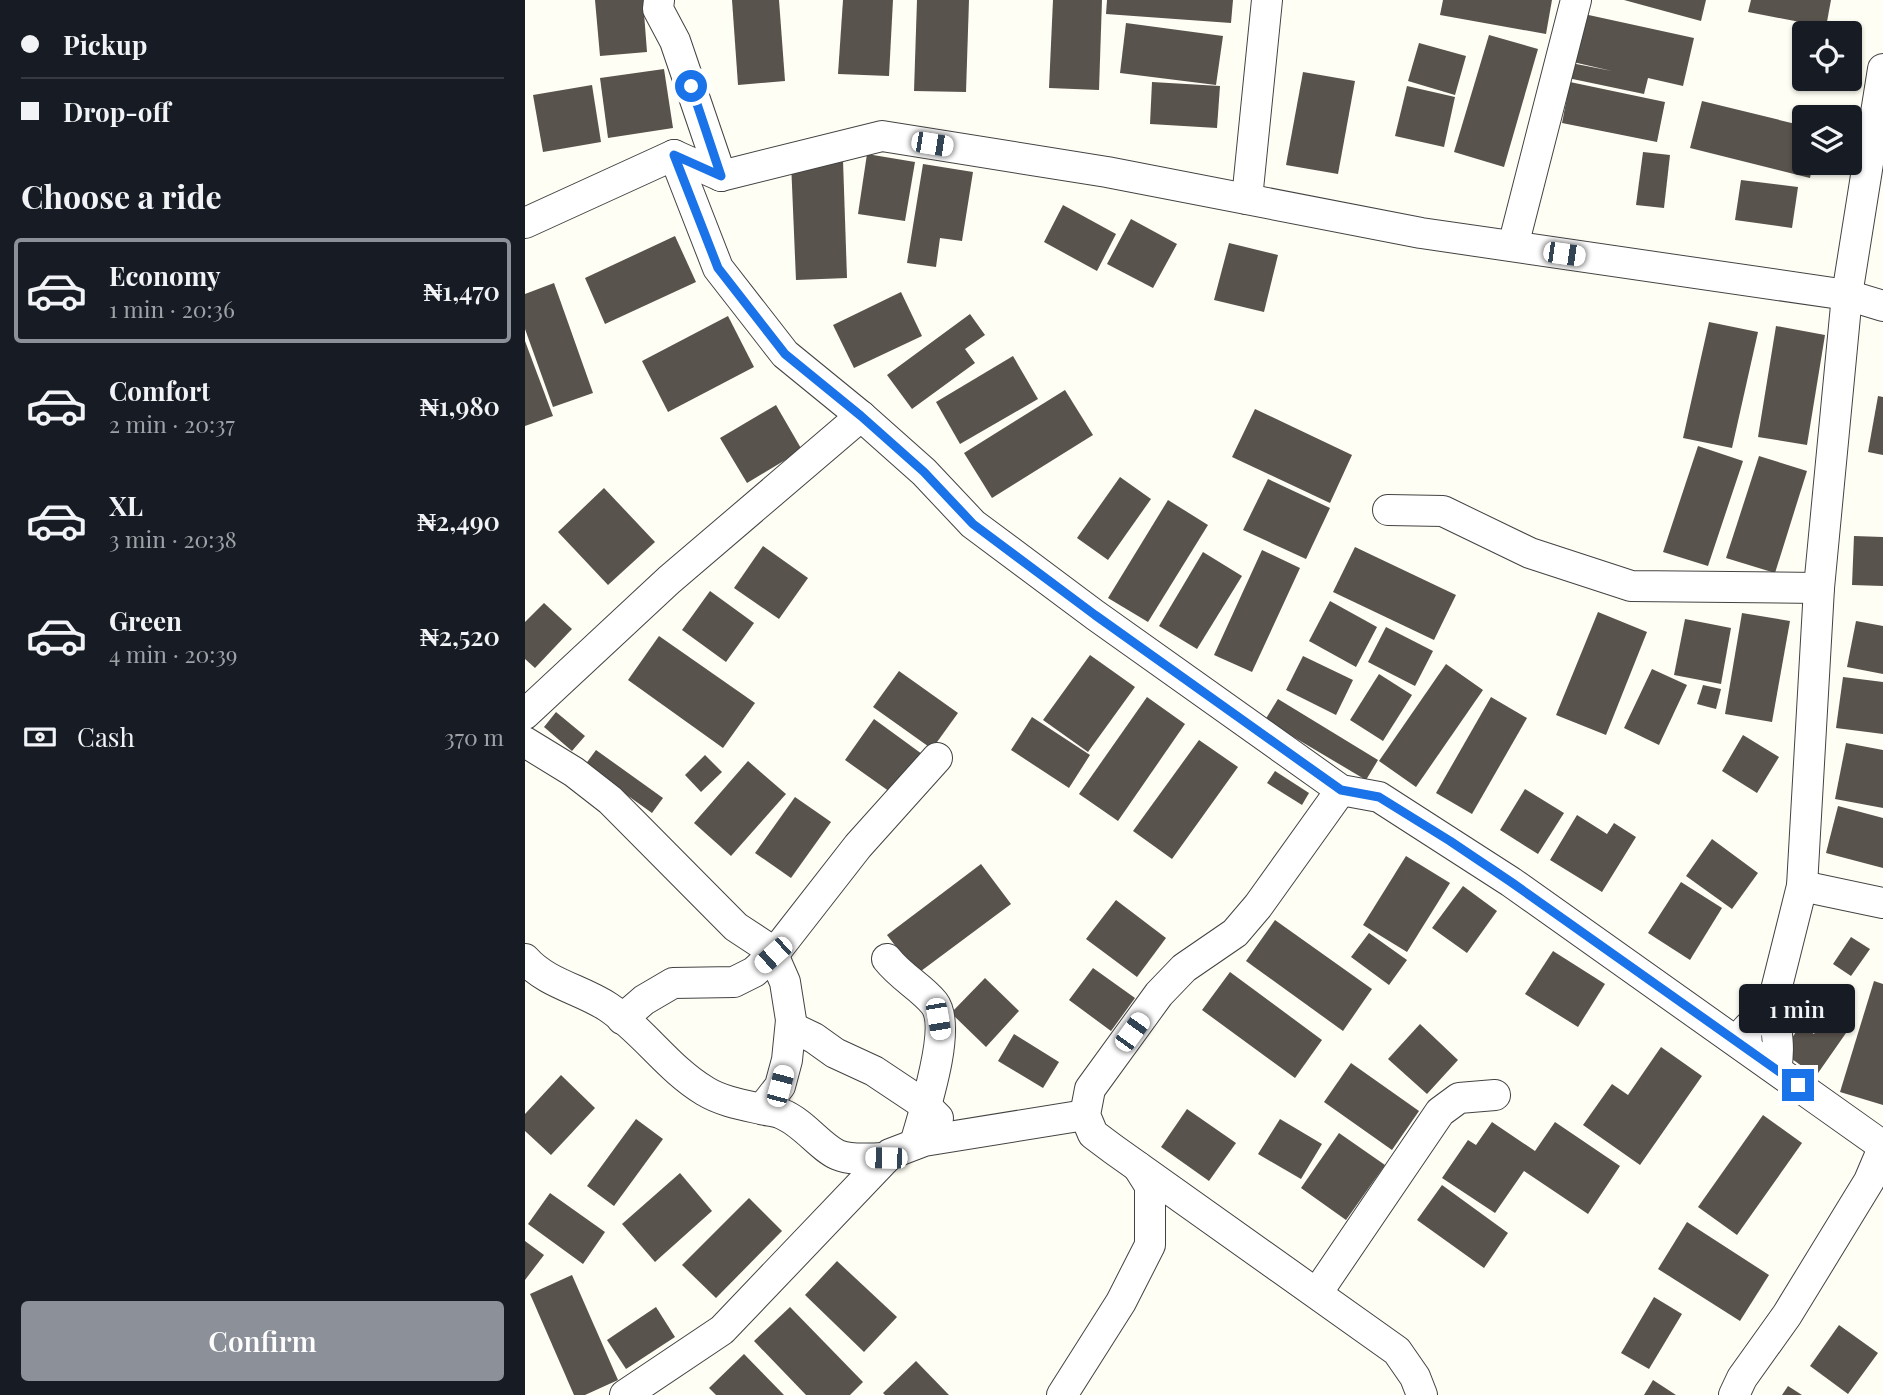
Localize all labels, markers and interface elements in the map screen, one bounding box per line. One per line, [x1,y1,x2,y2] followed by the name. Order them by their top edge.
[1792,21,1862,175] map controls
[1792,21,1862,91] button: locate
[63,27,147,62] text: Pickup
[675,70,707,102] route start
[63,94,170,129] text: Drop-off
[1792,105,1862,175] button: layers
[910,130,955,158] car
[21,174,222,217] text: Choose a ride
[1542,241,1587,267] car
[109,258,220,293] text: Economy
[25,259,88,322] icon: car
[424,273,500,308] text: ₦1,470
[109,293,235,324] text: 1 min · 20:36
[109,373,210,408] text: Comfort
[25,374,88,437] icon: car
[420,388,500,423] text: ₦1,980
[109,408,235,439] text: 2 min · 20:37
[109,488,143,523] text: XL
[25,489,88,552] icon: car
[417,503,500,538] text: ₦2,490
[109,523,237,554] text: 3 min · 20:38
[109,603,182,638] text: Green
[25,604,88,667] icon: car
[420,618,500,653] text: ₦2,520
[109,638,238,669] text: 4 min · 20:39
[21,718,59,756] icon: cash
[77,719,135,754] text: Cash
[444,721,504,752] text: 370 m
[751,933,796,977] car
[1740,984,1856,1032] callout: 1 min
[1769,993,1825,1024] text: 1 min
[925,996,952,1042] car
[1112,1009,1153,1055] car
[765,1063,796,1109] car
[1782,1069,1814,1101] route end
[865,1147,908,1169] car
[21,1301,504,1381] button: Confirm

